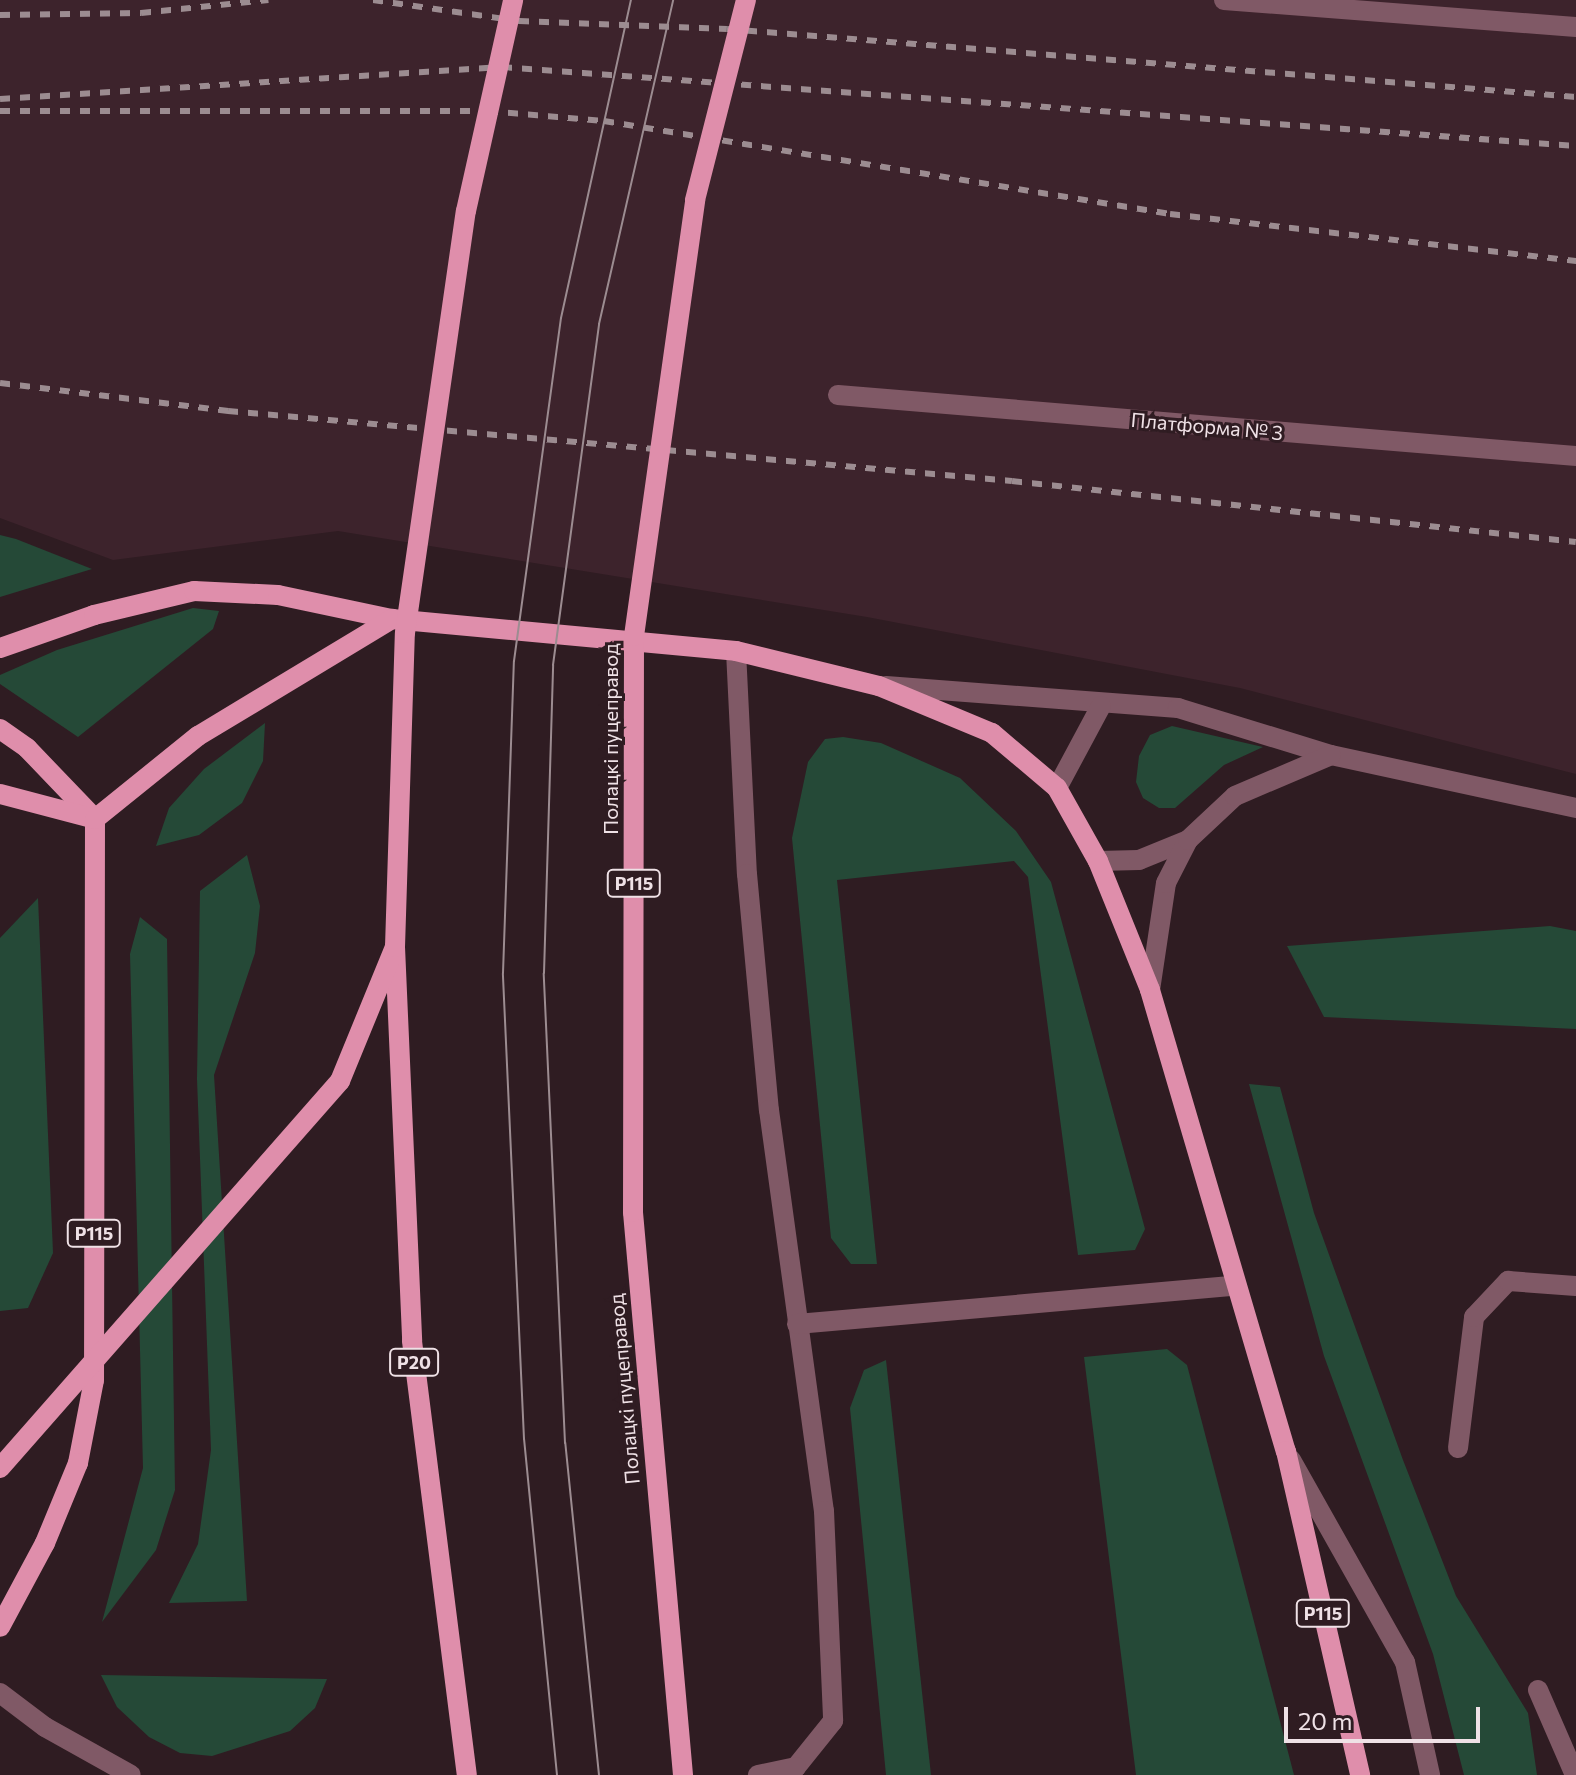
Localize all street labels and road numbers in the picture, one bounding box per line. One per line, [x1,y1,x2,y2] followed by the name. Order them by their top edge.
[1130,407,1284,445] street label: Платформа № 3
[598,643,622,835] street label: Полацкі пуцеправод
[606,869,662,897] road number: Р115
[66,1219,122,1247] road number: Р115
[604,1293,644,1485] street label: Полацкі пуцеправод
[388,1348,440,1376] road number: Р20
[1295,1599,1351,1627] road number: Р115

